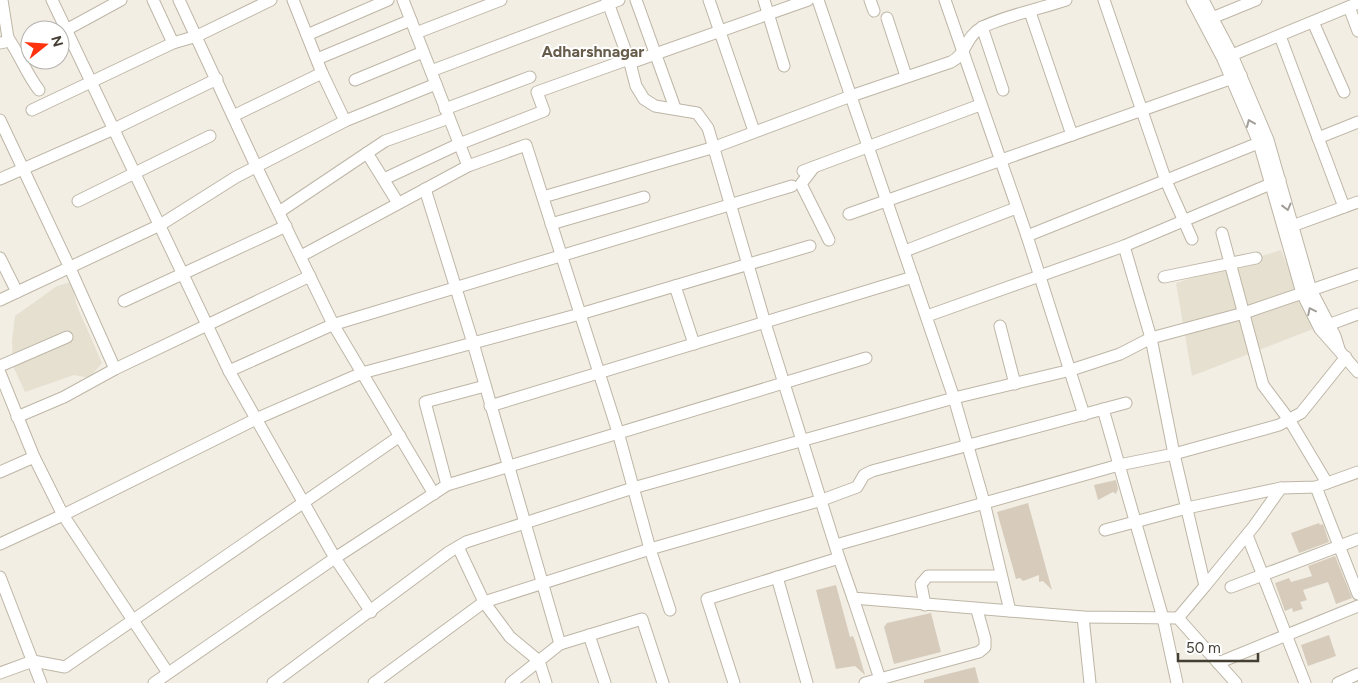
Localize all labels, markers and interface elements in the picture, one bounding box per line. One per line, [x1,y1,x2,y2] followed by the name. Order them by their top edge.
[20,20,70,70] north arrow
[47,34,67,49] text: N
[542,42,644,61] district label: Adharshnagar
[1246,119,1257,128] one-way arrow
[1281,202,1292,211] one-way arrow
[1306,307,1317,316] one-way arrow
[1178,630,1258,662] scale bar
[1186,639,1221,657] text: 50 m

